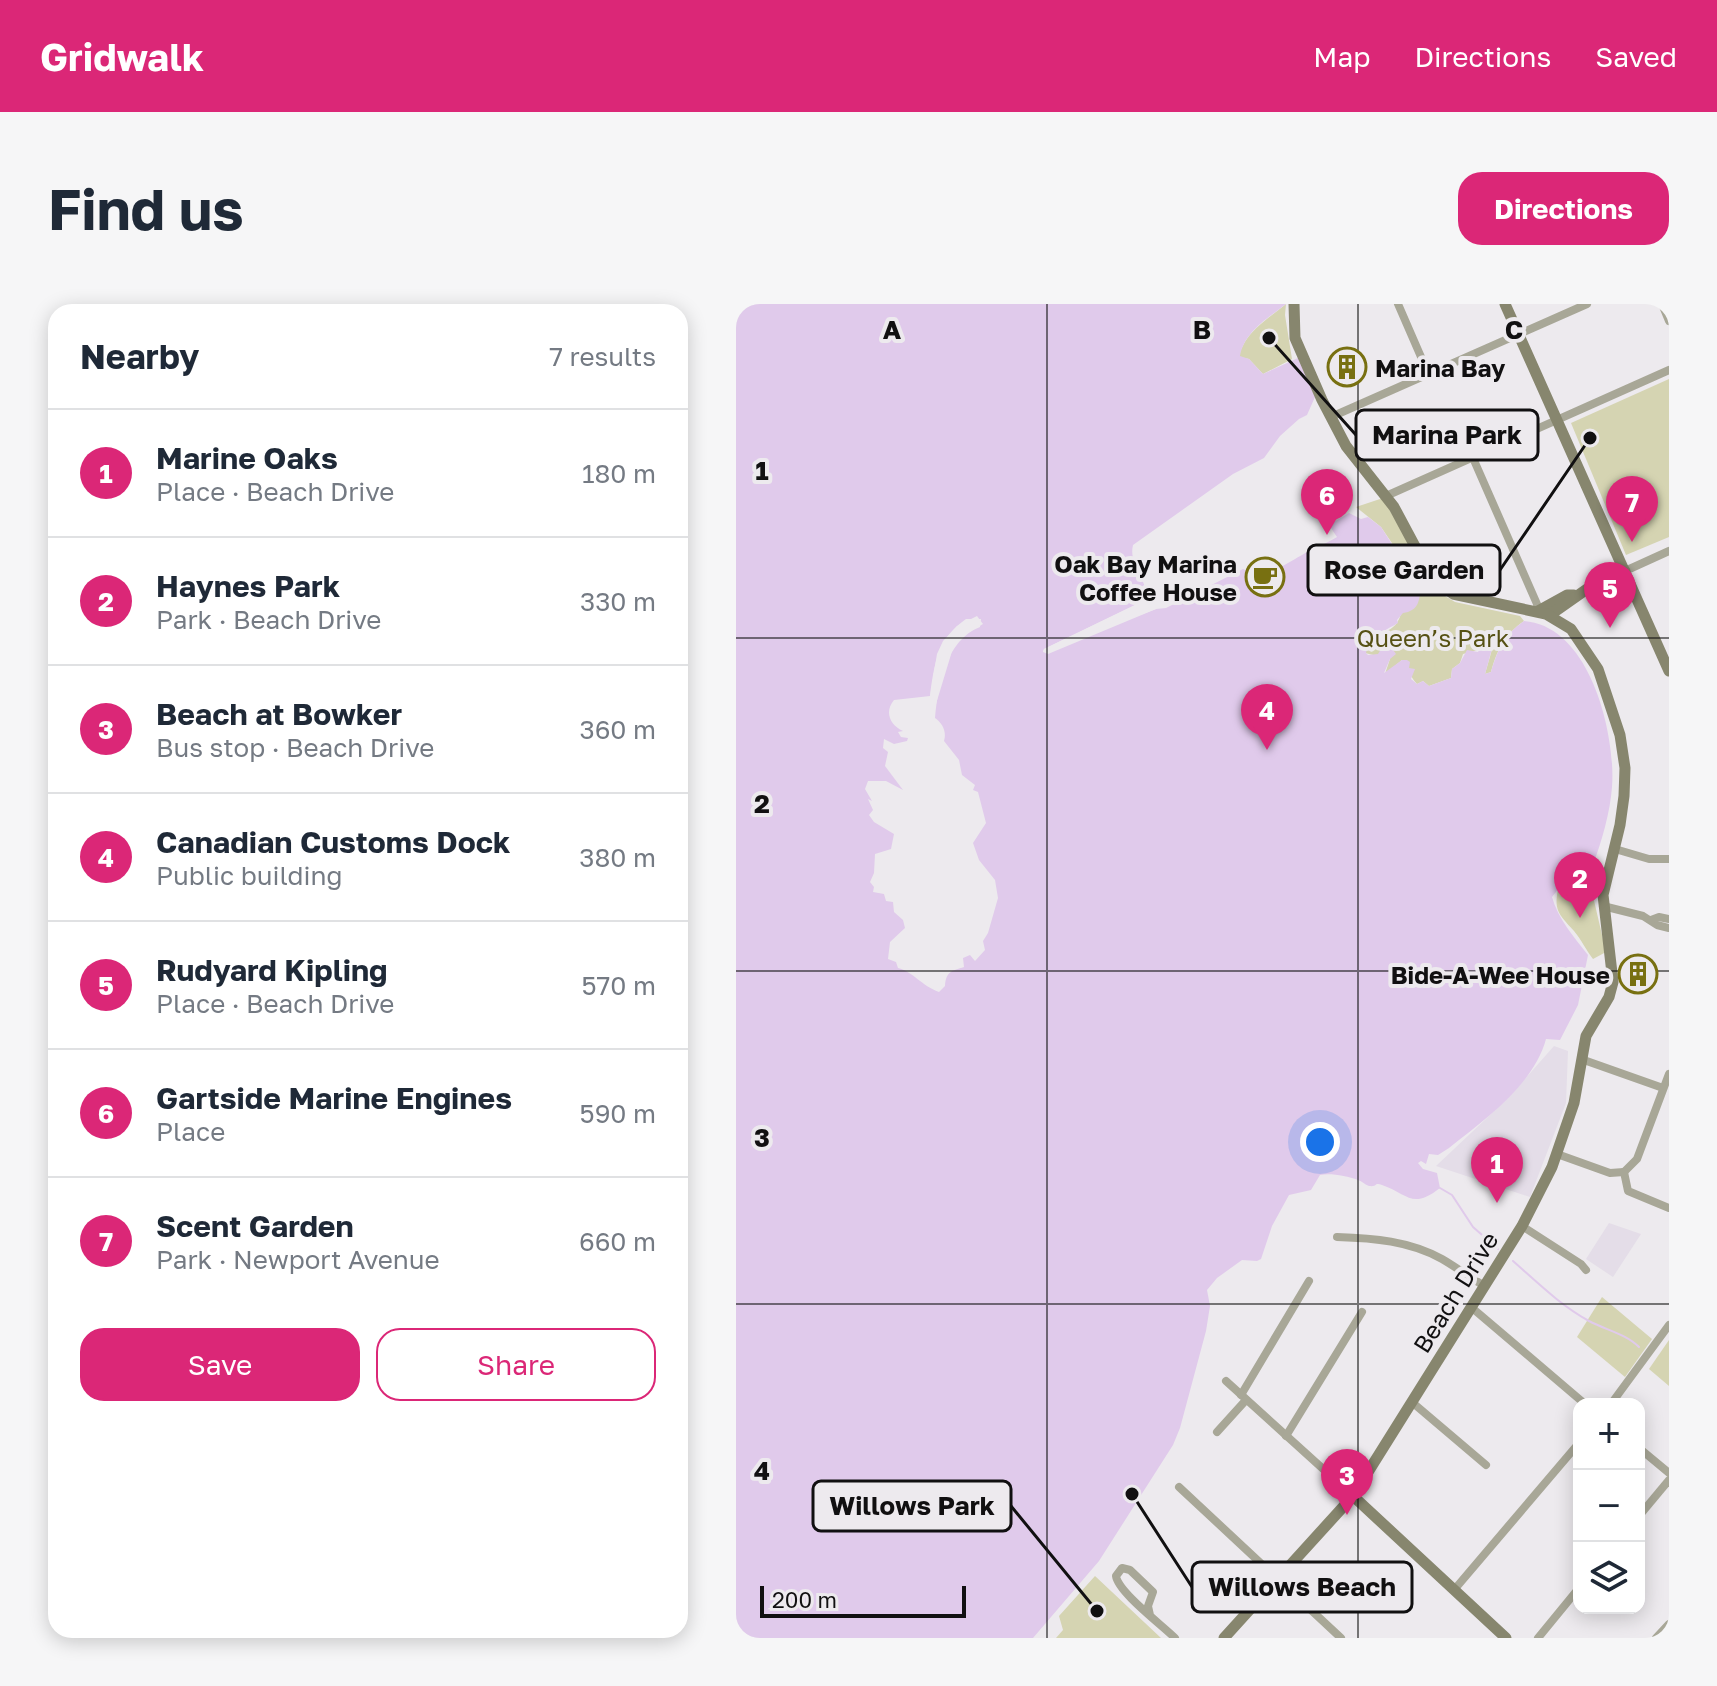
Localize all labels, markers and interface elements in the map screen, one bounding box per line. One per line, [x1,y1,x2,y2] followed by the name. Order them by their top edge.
[40,34,204,79] text: Gridwalk
[1313,40,1370,73] text: Map
[1414,40,1551,73] text: Directions
[1595,40,1677,73] text: Saved
[1458,172,1669,245] button: Directions
[48,175,244,242] text: Find us
[883,314,902,345] text: A
[1193,314,1211,345] text: B
[1505,314,1523,345] text: C
[80,336,200,376] text: Nearby
[549,341,656,372] text: 7 results
[1326,346,1368,388] building icon: Marina Bay
[1375,353,1506,382] place label: Marina Bay
[1356,410,1538,460] callout: Marina Park
[1372,419,1522,450] text: Marina Park
[156,440,338,476] text: Marine Oaks
[755,455,769,486] text: 1
[99,458,113,489] text: 1
[582,458,656,489] text: 180 m
[1301,469,1353,535] pin: 6
[156,476,394,507] text: Place · Beach Drive
[1606,476,1658,542] pin: 7
[1308,545,1500,595] callout: Rose Garden
[1054,549,1237,606] place label: Oak Bay Marina Coffee House
[1324,554,1484,585] text: Rose Garden
[1244,556,1286,598] cafe icon: Oak Bay Marina Coffee House
[1584,562,1636,628] pin: 5
[156,568,340,604] text: Haynes Park
[98,586,114,617] text: 2
[580,586,656,617] text: 330 m
[156,604,381,635] text: Park · Beach Drive
[1357,623,1509,652] park label: Queen’s Park
[1241,684,1293,750] pin: 4
[156,696,402,732] text: Beach at Bowker
[98,714,114,745] text: 3
[579,714,656,745] text: 360 m
[156,732,434,763] text: Bus stop · Beach Drive
[754,788,770,819] text: 2
[156,824,510,860] text: Canadian Customs Dock
[98,842,114,873] text: 4
[579,842,656,873] text: 380 m
[1554,852,1606,918] pin: 2
[156,860,342,891] text: Public building
[156,952,388,988] text: Rudyard Kipling
[1617,953,1659,995] building icon: Bide-A-Wee House
[1391,960,1610,989] place label: Bide-A-Wee House
[98,970,114,1001] text: 5
[582,970,656,1001] text: 570 m
[156,988,394,1019] text: Place · Beach Drive
[156,1080,512,1116] text: Gartside Marine Engines
[98,1098,114,1129] text: 6
[580,1098,656,1129] text: 590 m
[156,1116,225,1147] text: Place
[754,1122,770,1153] text: 3
[1300,1122,1340,1162] your location
[1471,1137,1523,1203] pin: 1
[156,1208,354,1244] text: Scent Garden
[99,1226,113,1257] text: 7
[579,1226,656,1257] text: 660 m
[1406,1226,1504,1358] street label: Beach Drive
[156,1244,440,1275] text: Park · Newport Avenue
[80,1328,360,1401] button: Save
[376,1328,656,1401] button: Share
[1573,1398,1645,1614] map controls
[1573,1398,1645,1470] button: +
[1321,1449,1373,1515] pin: 3
[754,1455,770,1486] text: 4
[1573,1470,1645,1542] button: −
[813,1481,1011,1531] callout: Willows Park
[829,1490,995,1521] text: Willows Park
[1573,1542,1645,1614] button: layers
[1192,1562,1412,1612] callout: Willows Beach
[1208,1571,1396,1602] text: Willows Beach
[760,1582,966,1618] scale bar
[772,1586,837,1613] text: 200 m

